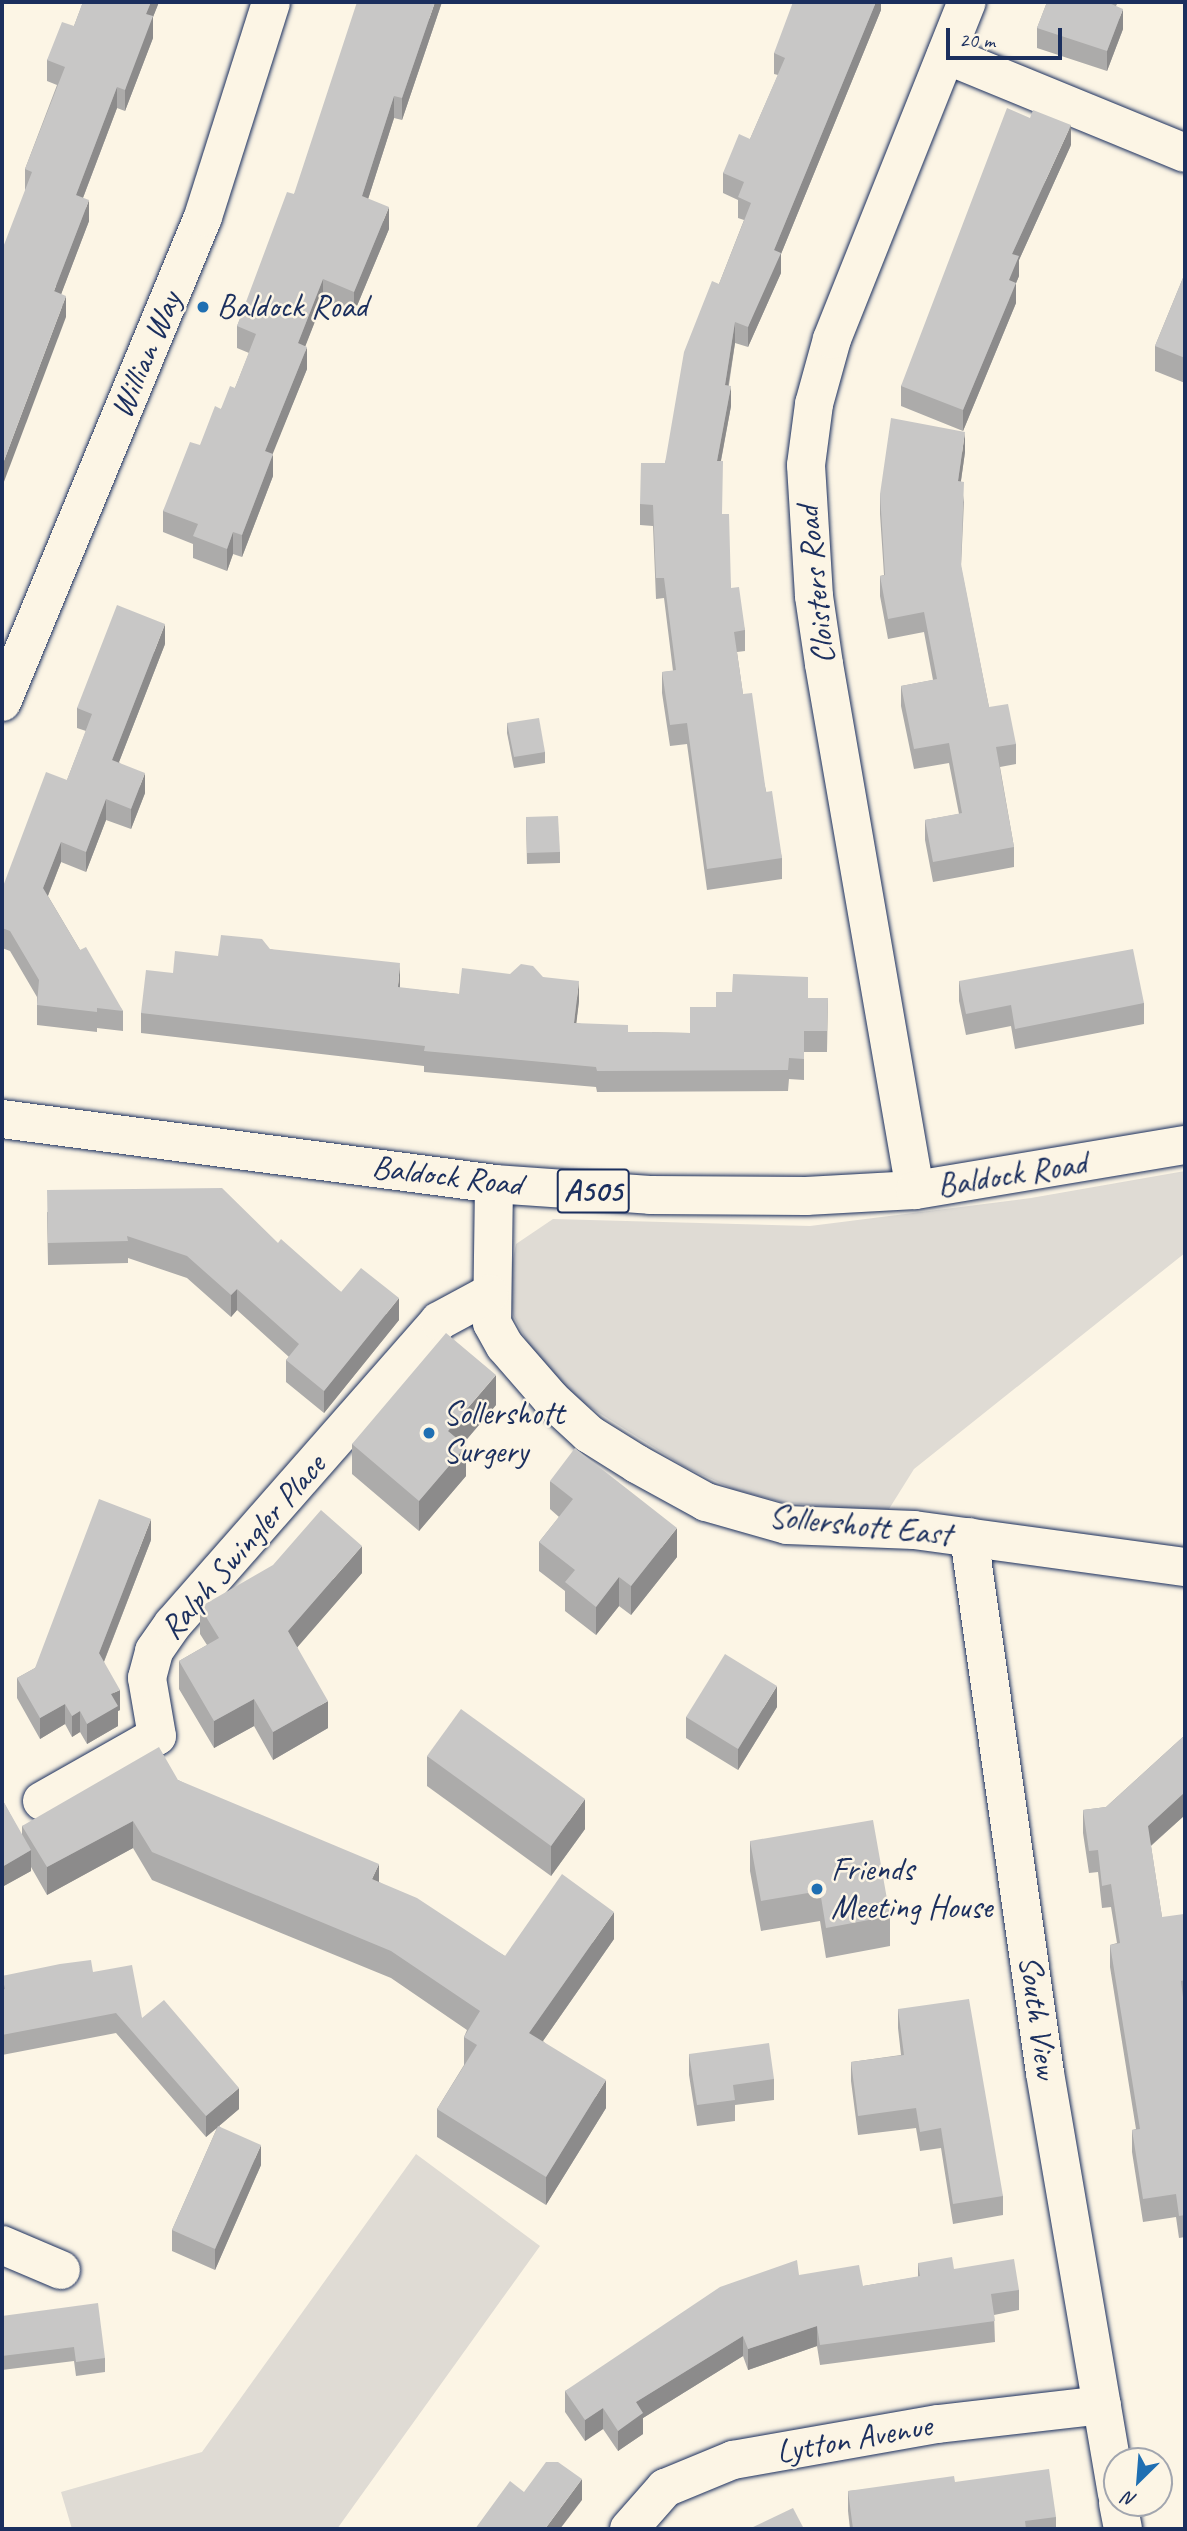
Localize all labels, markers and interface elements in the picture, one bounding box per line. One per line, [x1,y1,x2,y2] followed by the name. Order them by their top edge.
[949,14,1064,58] scale bar
[959,27,995,53] text: 20 m
[102,286,190,424] street label: Willian Way
[217,287,366,327] place label: Baldock Road
[195,299,211,315] marker: Baldock Road
[788,504,844,666] street label: Cloisters Road
[935,1144,1089,1206] street label: Baldock Road
[370,1147,524,1205] street label: Baldock Road
[556,1162,630,1220] road number: A505
[443,1394,564,1472] place label: Sollershott Surgery
[421,1425,437,1441] marker: Sollershott Surgery
[152,1446,334,1648] street label: Ralph Swingler Place
[767,1497,953,1555] street label: Sollershott East
[831,1850,992,1928] place label: Friends Meeting House
[809,1881,825,1897] marker: Friends Meeting House
[1010,1953,1066,2081] street label: South View
[773,2406,935,2472] street label: Lytton Avenue
[1103,2447,1173,2517] north arrow
[1120,2486,1140,2513] text: N

